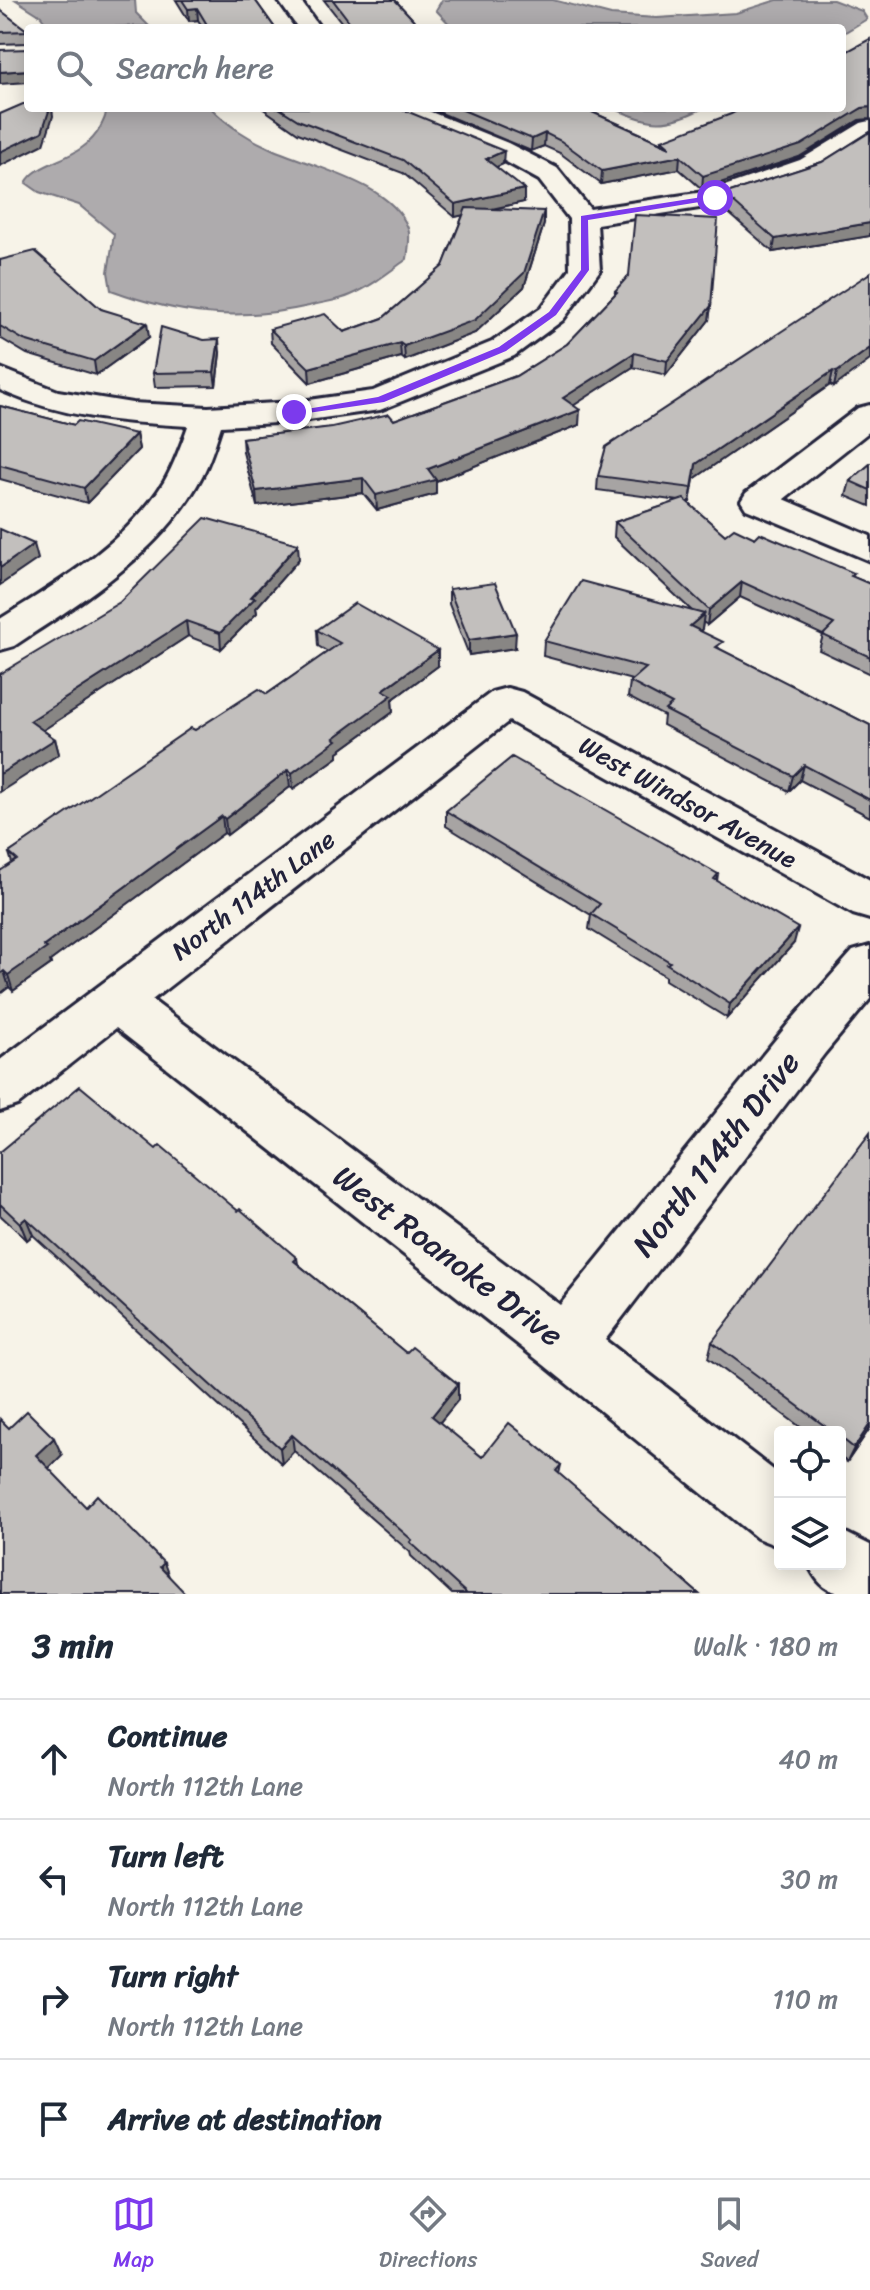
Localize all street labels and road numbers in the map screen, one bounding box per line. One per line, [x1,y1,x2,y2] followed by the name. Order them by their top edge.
[570,723,806,882] street label: West Windsor Avenue
[161,818,345,972] street label: North 114th Lane
[617,1038,815,1270] street label: North 114th Drive
[320,1150,576,1362] street label: West Roanoke Drive

